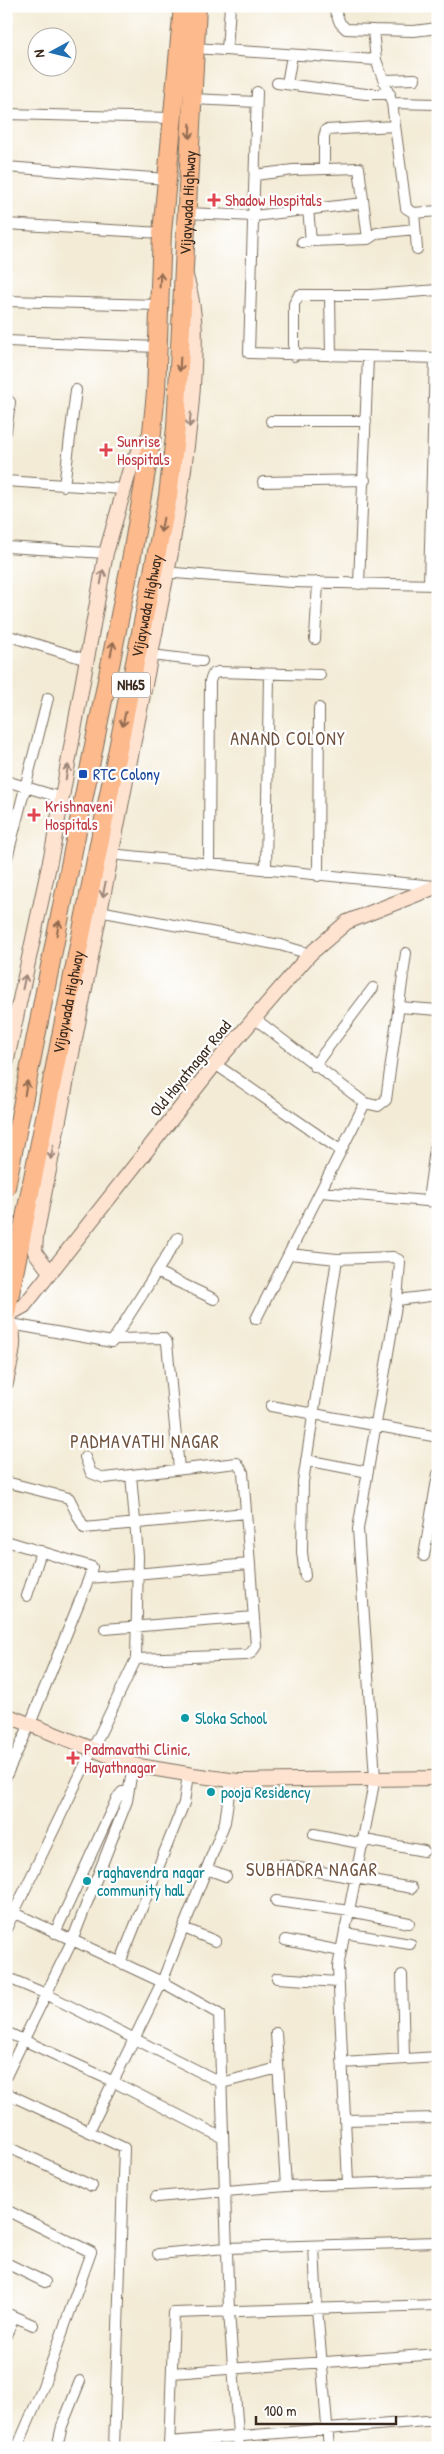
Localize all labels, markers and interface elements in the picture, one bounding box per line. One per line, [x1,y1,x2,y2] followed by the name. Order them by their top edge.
[28,28,78,78] north arrow
[29,48,48,59] text: N
[186,123,195,139] one-way arrow
[174,150,201,256] street label: Vijaywada Highway
[225,189,322,211] place label: Shadow Hospitals
[207,193,221,207] marker: Shadow Hospitals
[155,272,164,288] one-way arrow
[175,355,184,371] one-way arrow
[185,412,195,428] one-way arrow
[117,430,170,470] place label: Sunrise Hospitals
[99,443,113,457] marker: Sunrise Hospitals
[157,517,166,533] one-way arrow
[125,552,167,659] street label: Vijaywada Highway
[97,570,107,586] one-way arrow
[108,641,117,657] one-way arrow
[112,672,150,698] road number: NH65
[119,710,128,726] one-way arrow
[230,726,346,751] district label: ANAND COLONY
[93,763,160,785] place label: RTC Colony
[62,764,72,780] one-way arrow
[77,768,89,780] marker: RTC Colony
[45,795,113,835] place label: Krishnaveni Hospitals
[27,808,41,822] marker: Krishnaveni Hospitals
[98,881,108,897] one-way arrow
[54,921,63,937] one-way arrow
[47,948,89,1056] street label: Vijaywada Highway
[19,975,29,991] one-way arrow
[144,1015,236,1121] street label: Old Hayatnagar Road
[22,1080,31,1096] one-way arrow
[47,1144,57,1160] one-way arrow
[70,1429,220,1454] district label: PADMAVATHI NAGAR
[195,1707,268,1729] place label: Sloka School
[179,1712,191,1724] marker: Sloka School
[84,1738,190,1778] place label: Padmavathi Clinic, Hayathnagar
[66,1751,80,1765] marker: Padmavathi Clinic, Hayathnagar
[221,1781,311,1803] place label: pooja Residency
[205,1786,217,1798] marker: pooja Residency
[246,1857,378,1882] district label: SUBHADRA NAGAR
[97,1861,205,1901] place label: raghavendra nagar community hall
[81,1875,93,1887] marker: raghavendra nagar community hall
[256,2394,396,2426] scale bar
[264,2400,297,2421] text: 100 m

